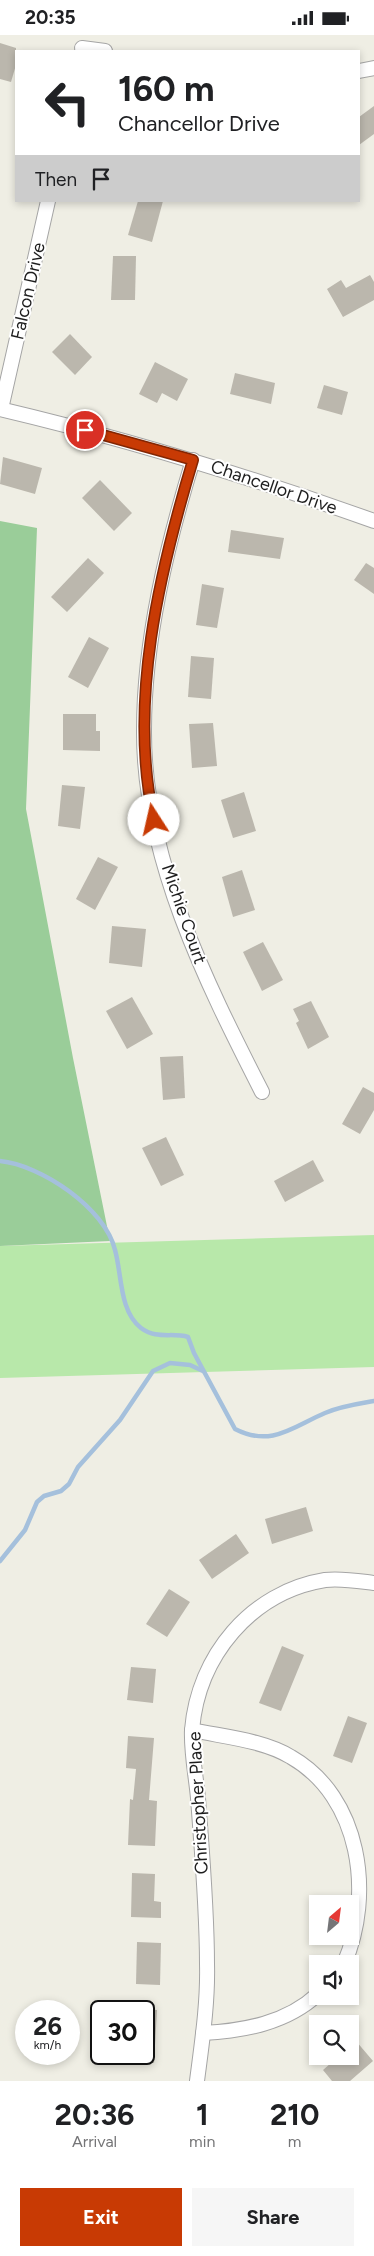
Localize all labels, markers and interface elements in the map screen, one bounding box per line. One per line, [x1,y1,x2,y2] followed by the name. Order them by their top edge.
[25,6,76,29] text: 20:35
[118,68,215,110] text: 160 m
[35,70,100,135] icon: left
[118,110,280,137] text: Chancellor Drive
[87,165,115,193] icon: arrive
[35,168,77,191] text: Then
[6,240,50,342] street label: Falcon Drive
[64,409,106,451] pin
[71,416,99,444] icon: arrive
[208,455,340,519] street label: Chancellor Drive
[127,793,179,845] position arrow
[157,861,211,967] street label: Michie Court
[183,1731,213,1875] street label: Christopher Place
[309,1895,359,1945] north arrow
[309,1895,359,2065] map controls
[309,1955,359,2005] button: sound
[90,2000,155,2065] speed limit sign: 30
[33,2011,62,2041] text: 26
[309,2015,359,2065] button: search
[34,2038,61,2052] text: km/h
[55,2096,135,2133] text: 20:36
[196,2096,209,2133] text: 1
[270,2096,319,2133] text: 210
[72,2132,117,2151] text: Arrival
[189,2132,215,2151] text: min
[288,2132,301,2151] text: m
[20,2188,182,2246] button: Exit
[192,2188,354,2246] button: Share

